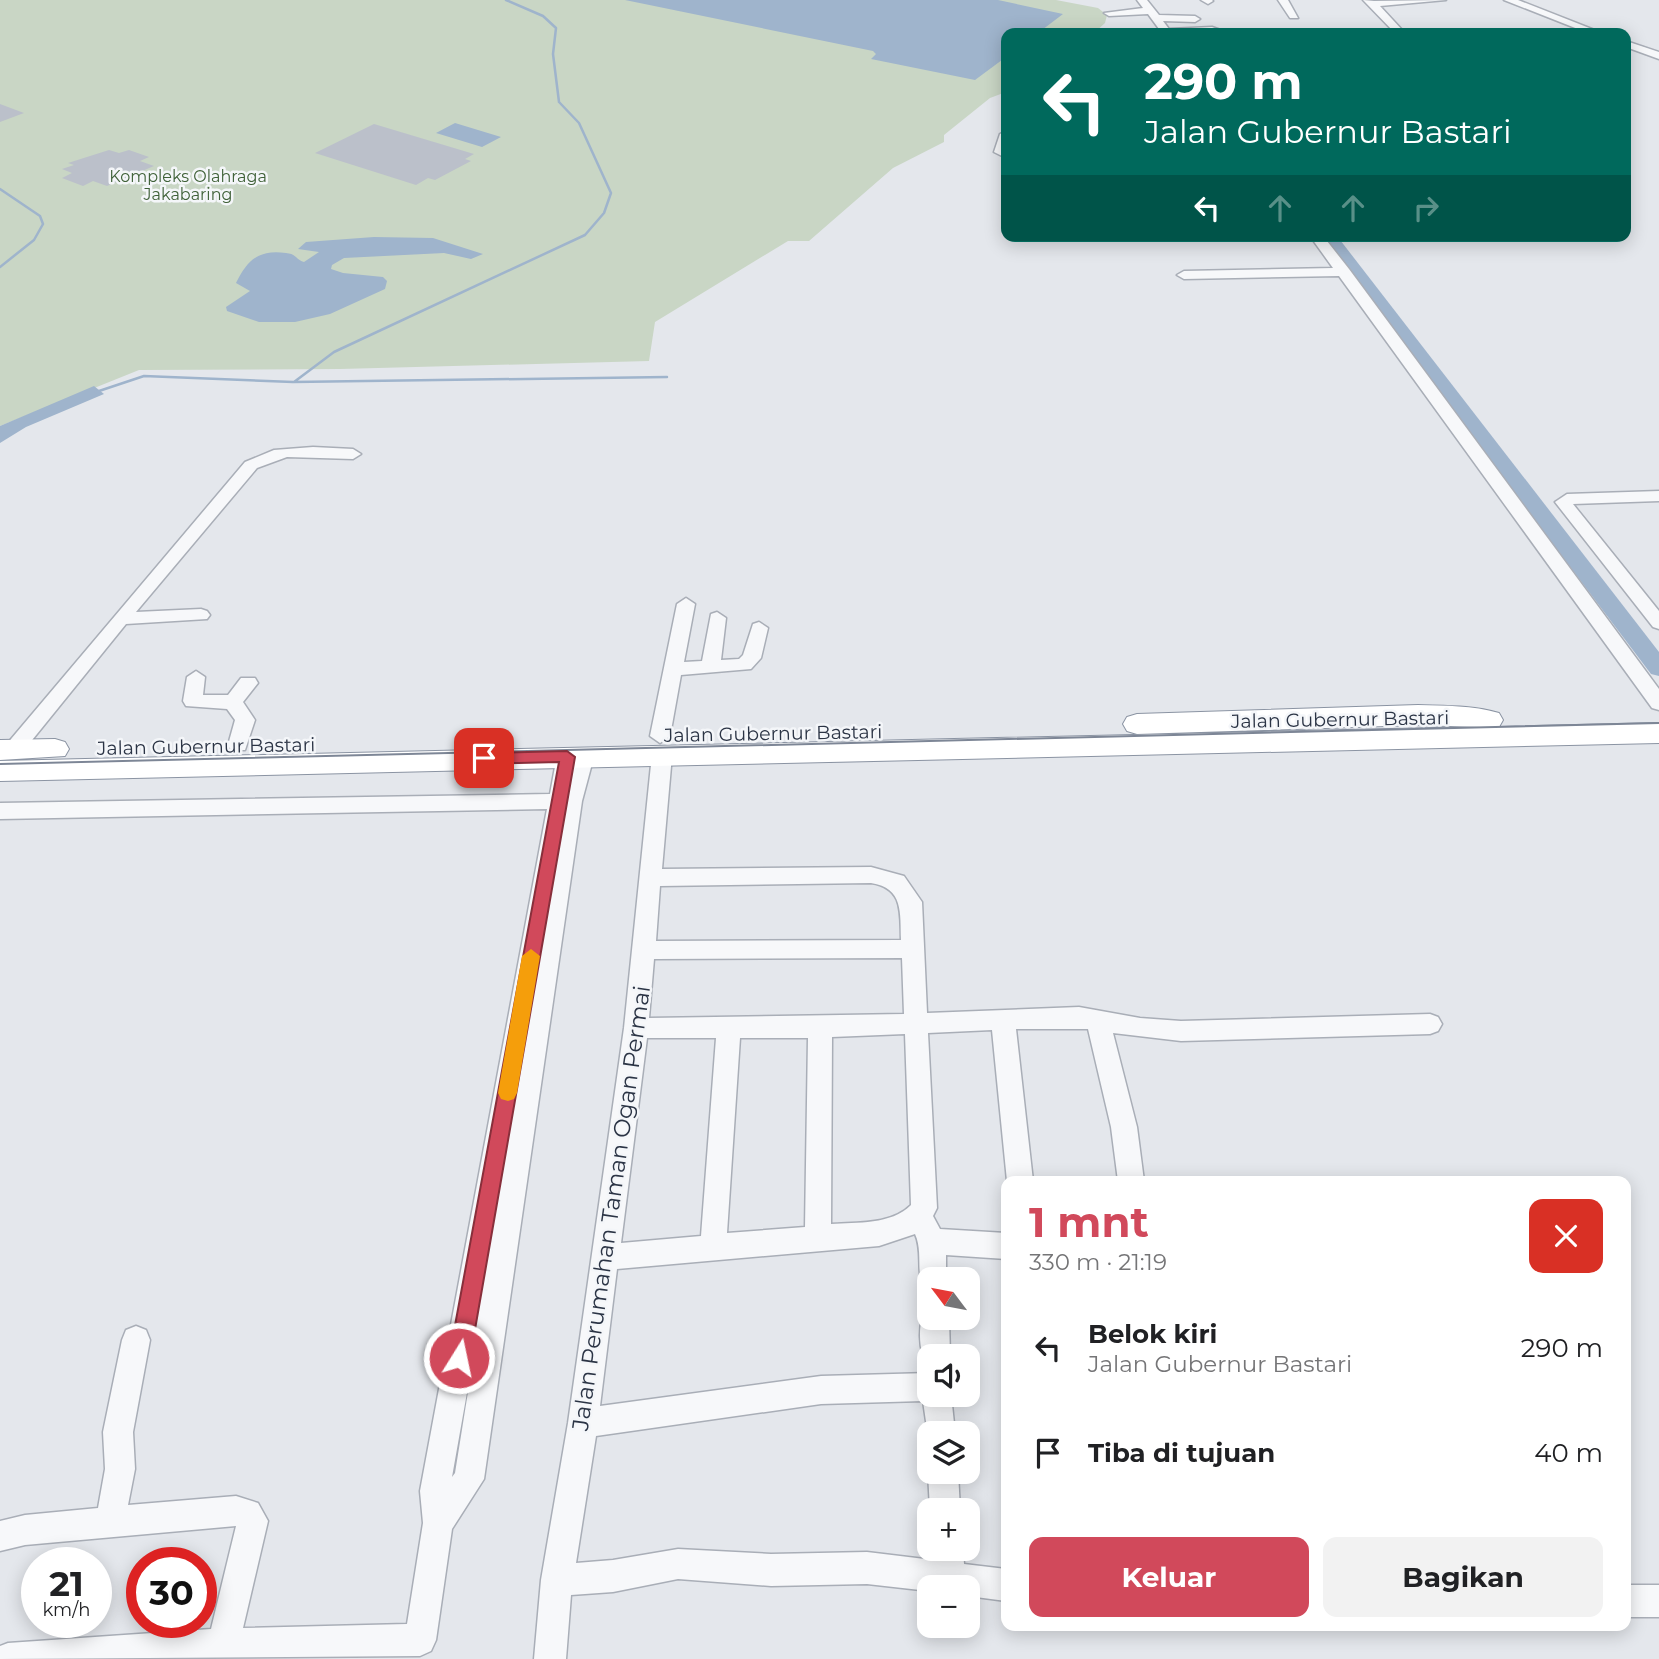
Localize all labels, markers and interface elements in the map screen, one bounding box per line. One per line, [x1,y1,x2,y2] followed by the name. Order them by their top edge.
[1144,52,1303,111] text: 290 m
[1029,56,1120,147] icon: left
[1144,112,1512,151] text: Jalan Gubernur Bastari
[109,167,267,204] park label: Kompleks Olahraga Jakabaring
[1188,189,1226,227] icon: left
[1261,189,1299,227] icon: ahead
[1334,189,1372,227] icon: ahead
[1407,189,1445,227] icon: right
[1230,706,1449,733] street label: Jalan Gubernur Bastari
[663,720,882,747] street label: Jalan Gubernur Bastari
[454,728,514,788] pin
[96,733,315,760] street label: Jalan Gubernur Bastari
[465,739,503,777] icon: arrive
[566,984,656,1433] street label: Jalan Perumahan Taman Ogan Permai
[1029,1196,1149,1248] text: 1 mnt
[1529,1199,1603,1273] button: close
[1029,1248,1167,1276] text: 330 m · 21:19
[917,1267,980,1330] north arrow
[917,1267,980,1638] map controls
[1088,1318,1217,1350] text: Belok kiri
[422,1321,496,1395] position arrow
[1029,1329,1067,1367] icon: left
[1521,1332,1603,1364] text: 290 m
[917,1344,980,1407] button: sound
[1088,1350,1352,1378] text: Jalan Gubernur Bastari
[917,1421,980,1484] button: layers
[1029,1434,1067,1472] icon: arrive
[1088,1437,1275,1469] text: Tiba di tujuan
[1534,1437,1603,1469] text: 40 m
[917,1498,980,1561] button: +
[1029,1537,1309,1617] button: Keluar
[1323,1537,1603,1617] button: Bagikan
[126,1547,217,1638] speed limit sign: 30
[49,1562,84,1605] text: 21
[917,1575,980,1638] button: −
[42,1599,91,1621] text: km/h

